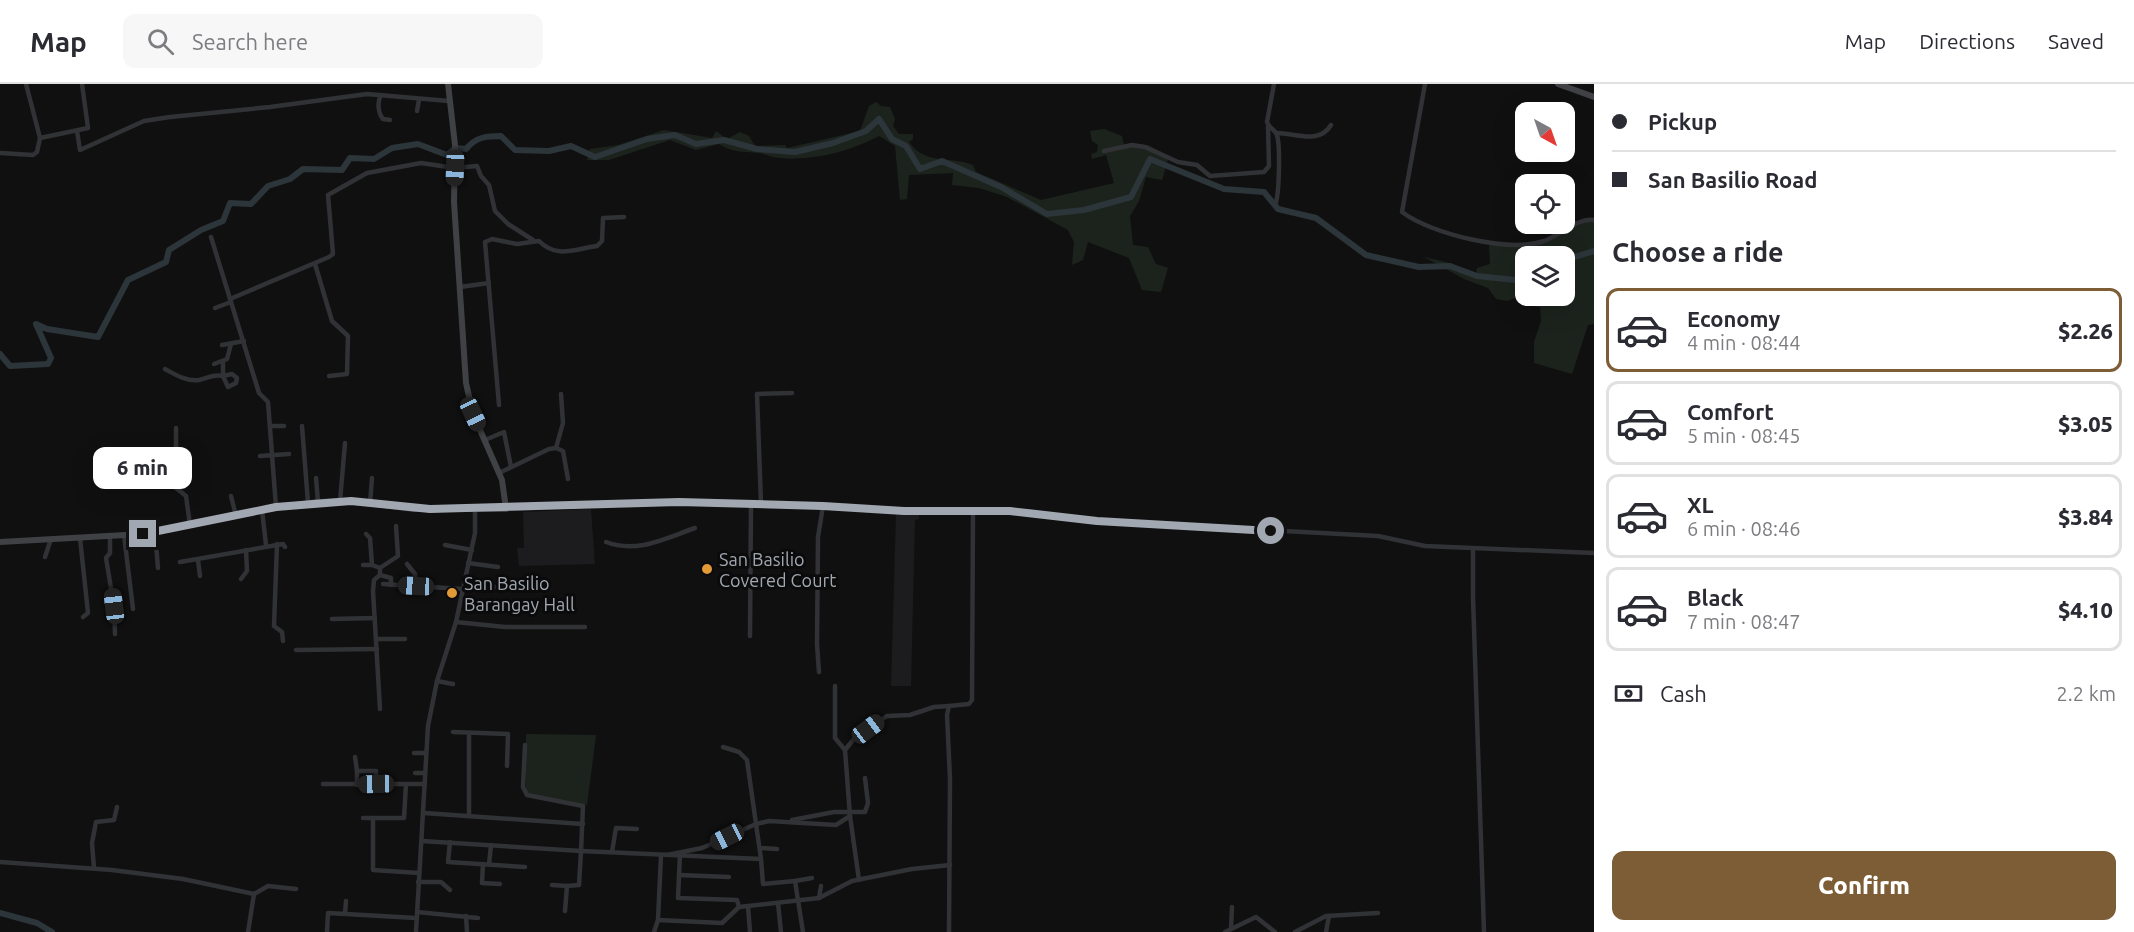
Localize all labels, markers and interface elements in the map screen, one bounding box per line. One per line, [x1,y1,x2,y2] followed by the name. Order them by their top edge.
[123,14,543,68] search box
[144,25,177,58] icon: search
[30,26,87,57] text: Map
[192,29,308,54] text: Search here
[1845,29,1886,53] text: Map
[1919,29,2015,53] text: Directions
[2048,29,2104,53] text: Saved
[1515,102,1575,162] north arrow
[1515,102,1575,306] map controls
[1648,109,1717,134] text: Pickup
[445,150,465,186] car
[1648,167,1817,192] text: San Basilio Road
[1515,174,1575,234] button: locate
[1612,237,1784,267] text: Choose a ride
[1515,246,1575,306] button: layers
[1615,303,1669,357] icon: car
[1687,306,1780,331] text: Economy
[2058,318,2113,343] text: $2.26
[1687,331,1801,354] text: 4 min · 08:44
[457,394,489,434] car
[1615,396,1669,450] icon: car
[1687,399,1774,424] text: Comfort
[2058,411,2113,436] text: $3.05
[1687,424,1801,447] text: 5 min · 08:45
[94,447,192,489] callout: 6 min
[117,456,168,479] text: 6 min
[1615,489,1669,543] icon: car
[1687,492,1714,517] text: XL
[2058,504,2113,529] text: $3.84
[1257,517,1284,544] route start
[1687,517,1801,540] text: 6 min · 08:46
[129,520,156,547] route end
[719,549,836,590] place label: San Basilio Covered Court
[700,562,714,576] marker: San Basilio Covered Court
[464,573,575,614] place label: San Basilio Barangay Hall
[398,576,434,596] car
[1615,582,1669,636] icon: car
[1687,585,1744,610] text: Black
[445,586,459,600] marker: San Basilio Barangay Hall
[103,587,125,625] car
[2058,597,2113,622] text: $4.10
[1687,610,1801,633] text: 7 min · 08:47
[1612,677,1645,710] icon: cash
[1660,681,1707,706] text: Cash
[2057,682,2116,705] text: 2.2 km
[848,711,888,747] car
[358,775,394,793] car
[707,821,747,853] car
[1612,851,2116,920] button: Confirm

